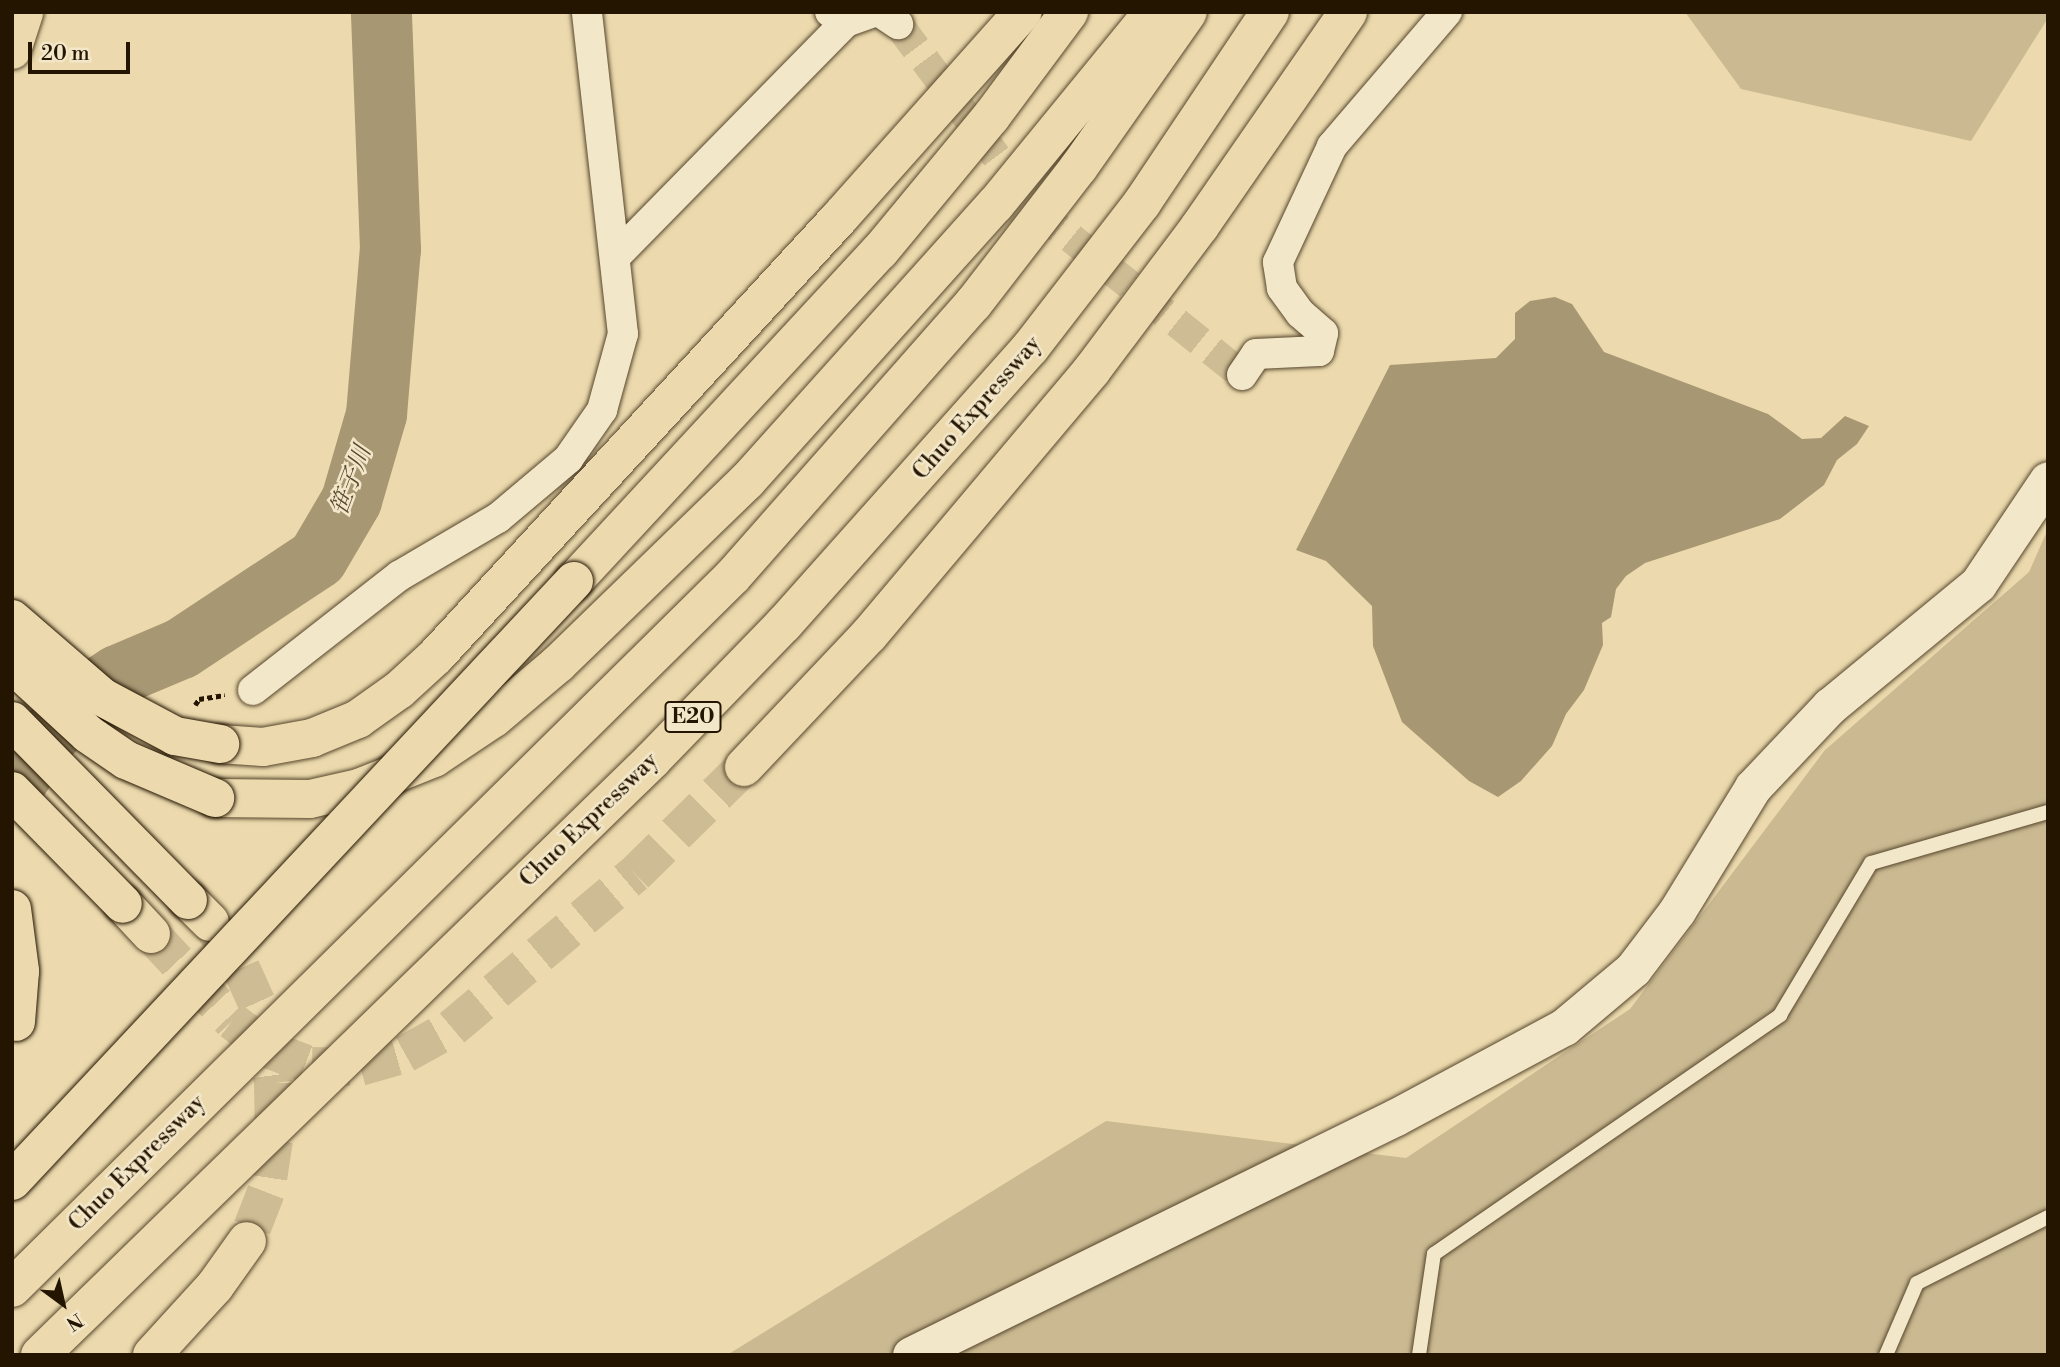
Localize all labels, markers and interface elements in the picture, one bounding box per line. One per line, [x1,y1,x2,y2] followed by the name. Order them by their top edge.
[32,28,133,72] scale bar
[41,41,90,67] text: 20 m
[907,330,1047,486] street label: Chuo Expressway
[326,442,378,520] water label: 笹子川
[663,700,723,734] road number: E20
[514,747,664,893] street label: Chuo Expressway
[63,1089,211,1237] street label: Chuo Expressway
[28,1269,98,1339] north arrow
[62,1307,87,1336] text: N

